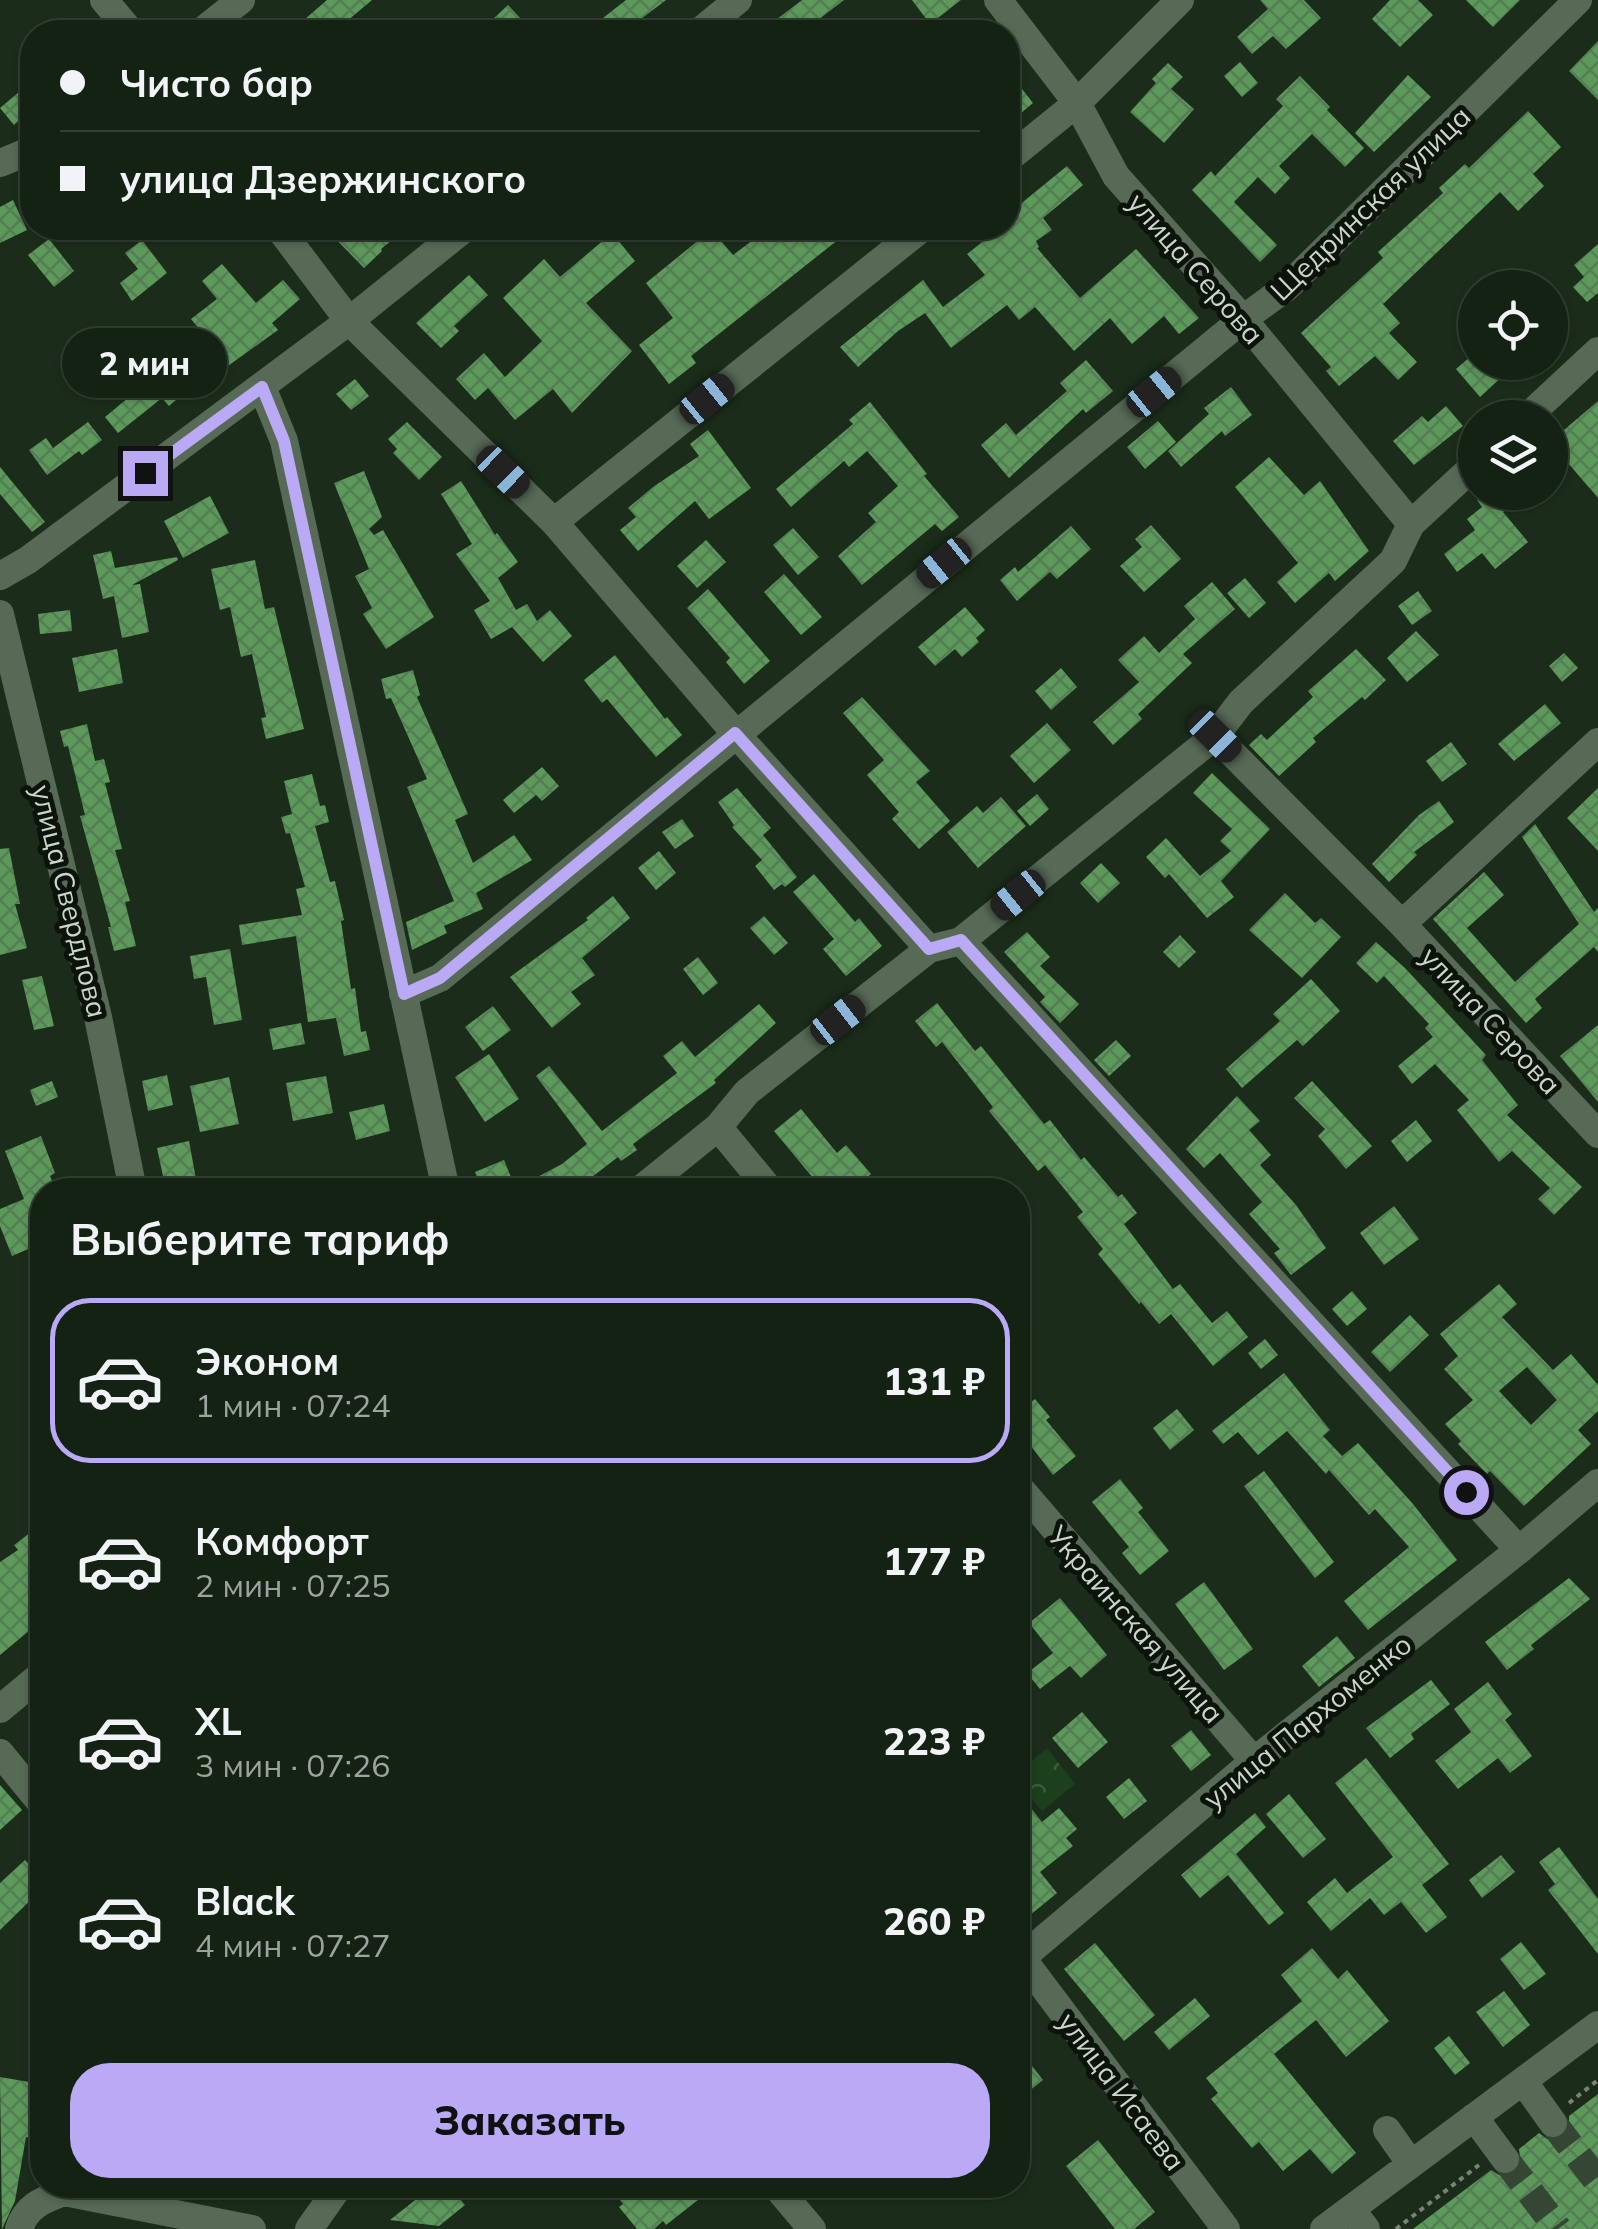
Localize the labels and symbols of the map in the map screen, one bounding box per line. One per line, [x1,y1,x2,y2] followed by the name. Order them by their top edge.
[1263,98,1477,308] street label: Щедринская улица
[1121,185,1271,351] street label: улица Серова
[62,328,228,398] callout: 2 мин
[1121,361,1187,423] car
[674,368,740,430] car
[471,440,535,504] car
[123,451,168,496] route end
[911,532,977,594] car
[1183,704,1247,768] car
[24,781,116,1021] street label: улица Свердлова
[985,864,1051,926] car
[1414,939,1568,1101] street label: улица Серова
[805,990,871,1050] car
[1444,1470,1489,1515] route start
[1040,1517,1231,1730] street label: Украинская улица
[1196,1626,1418,1816] street label: улица Пархоменко
[1051,2005,1193,2177] street label: улица Исаева

